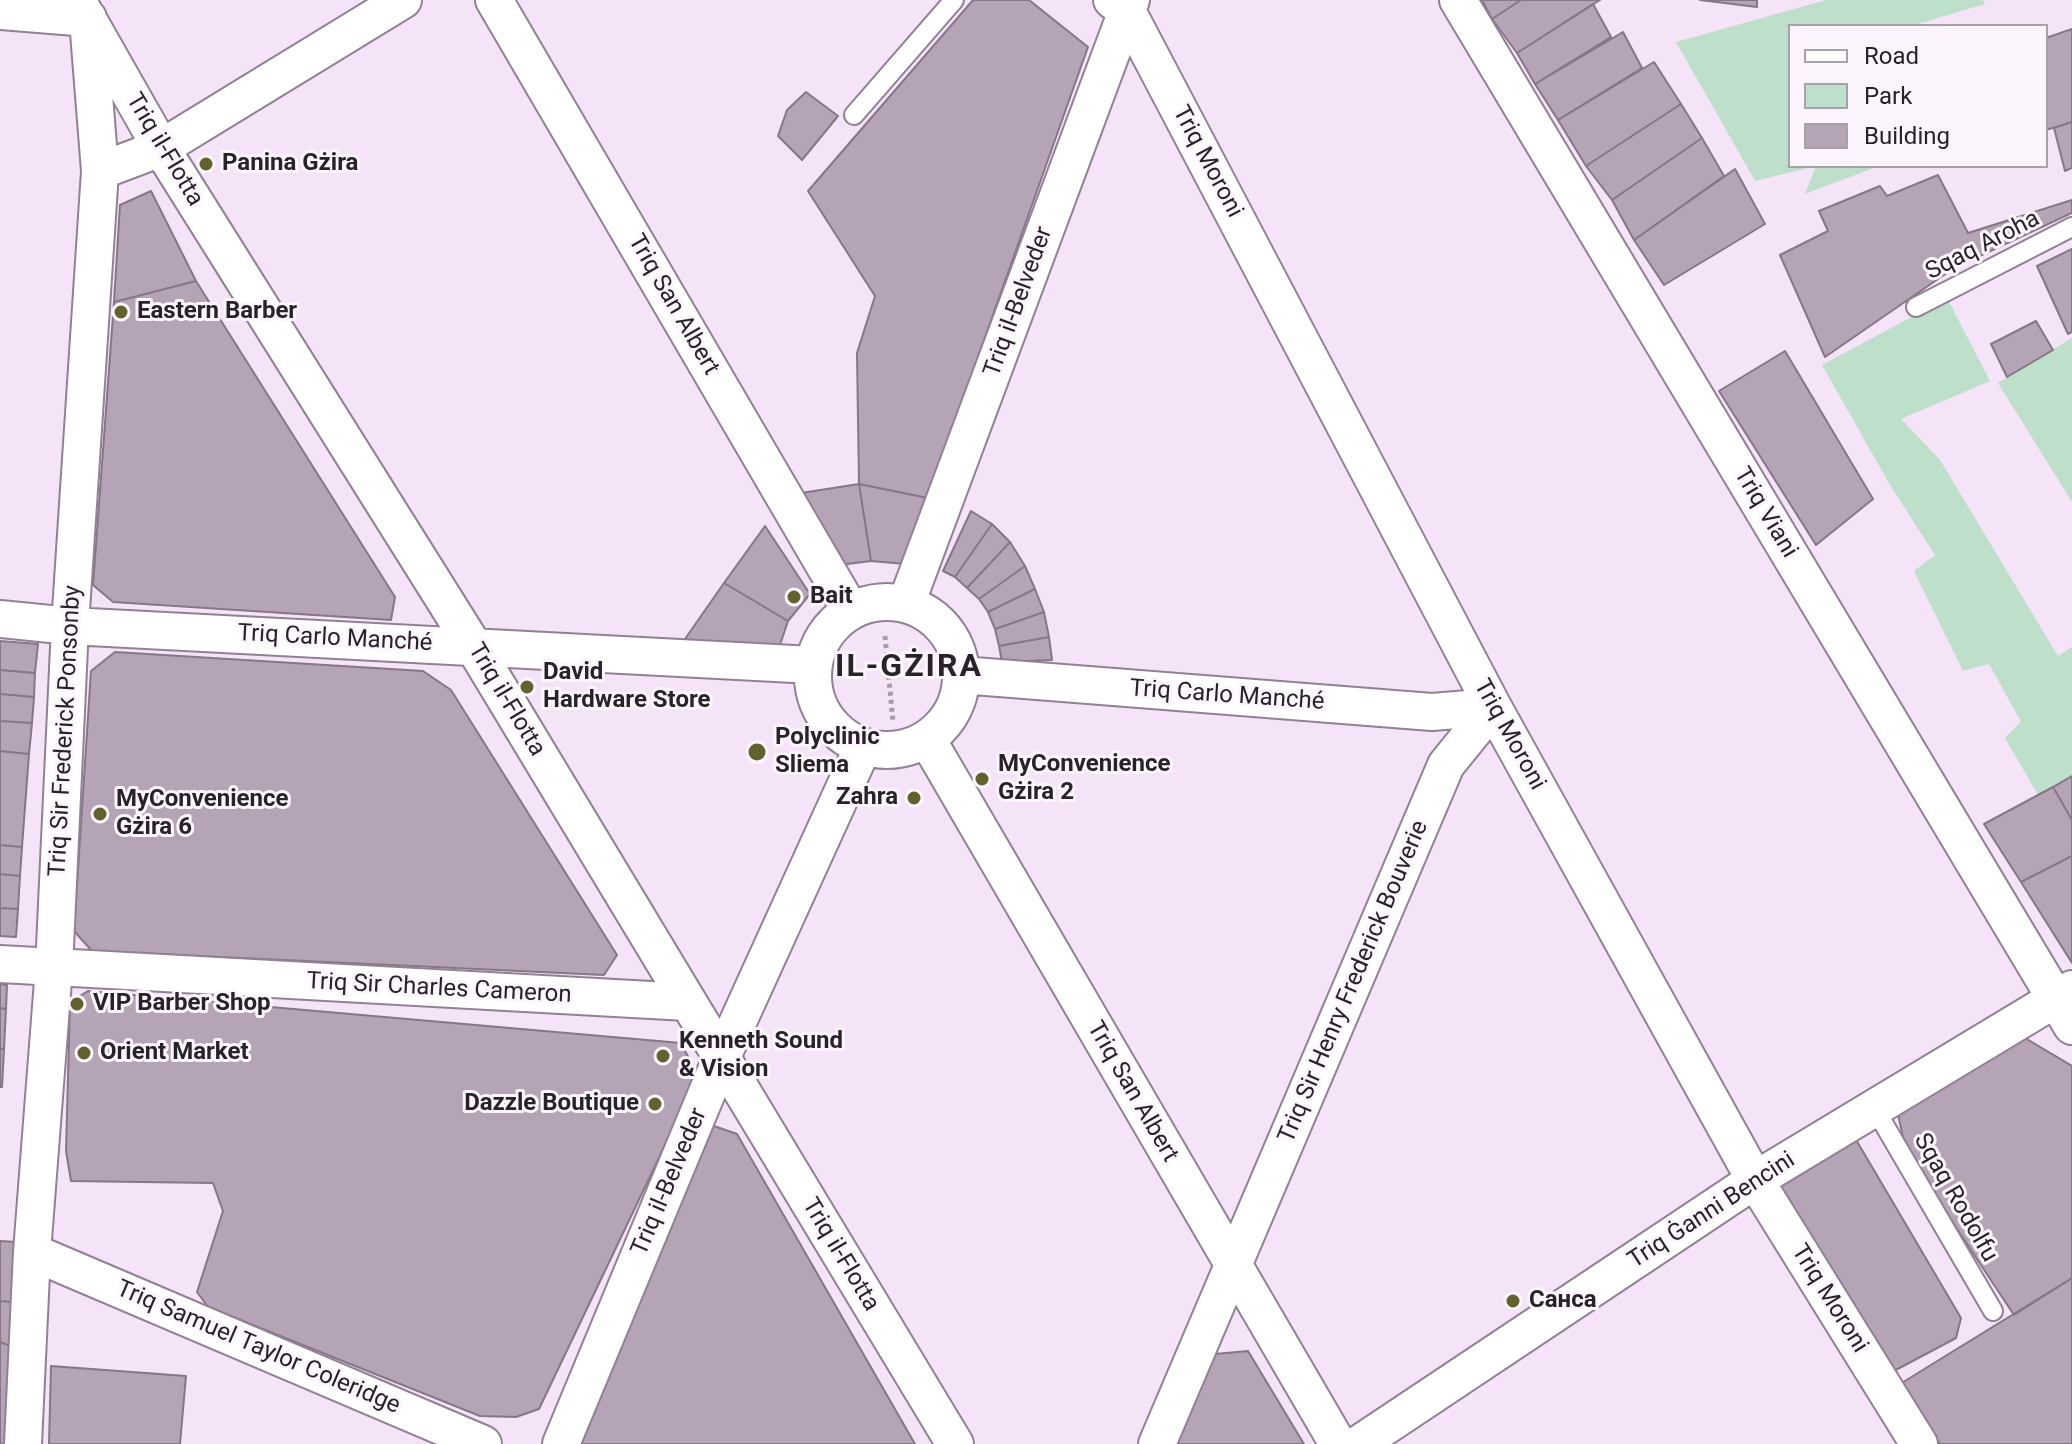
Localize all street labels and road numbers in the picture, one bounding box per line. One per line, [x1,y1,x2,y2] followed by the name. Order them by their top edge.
[119,88,209,212] street label: Triq il-Flotta
[1166,101,1248,223] street label: Triq Moroni
[1921,205,2045,287] street label: Sqaq Aroha
[979,223,1059,381] street label: Triq il-Belveder
[621,229,725,381] street label: Triq San Albert
[1727,463,1803,563] street label: Triq Viani
[44,585,88,877] street label: Triq Sir Frederick Ponsonby
[237,620,433,658] street label: Triq Carlo Manché
[461,638,551,762] street label: Triq il-Flotta
[1129,675,1325,717] street label: Triq Carlo Manché
[1467,675,1551,795] street label: Triq Moroni
[1273,817,1435,1147] street label: Triq Sir Henry Frederick Bouverie
[306,968,572,1010] street label: Triq Sir Charles Cameron
[1080,1016,1184,1168] street label: Triq San Albert
[626,1104,714,1260] street label: Triq il-Belveder
[1907,1129,2003,1267] street label: Sqaq Rodolfu
[1623,1146,1801,1276] street label: Triq Ġanni Bencini
[795,1193,885,1317] street label: Triq il-Flotta
[1784,1240,1874,1358] street label: Triq Moroni
[112,1275,404,1421] street label: Triq Samuel Taylor Coleridge

